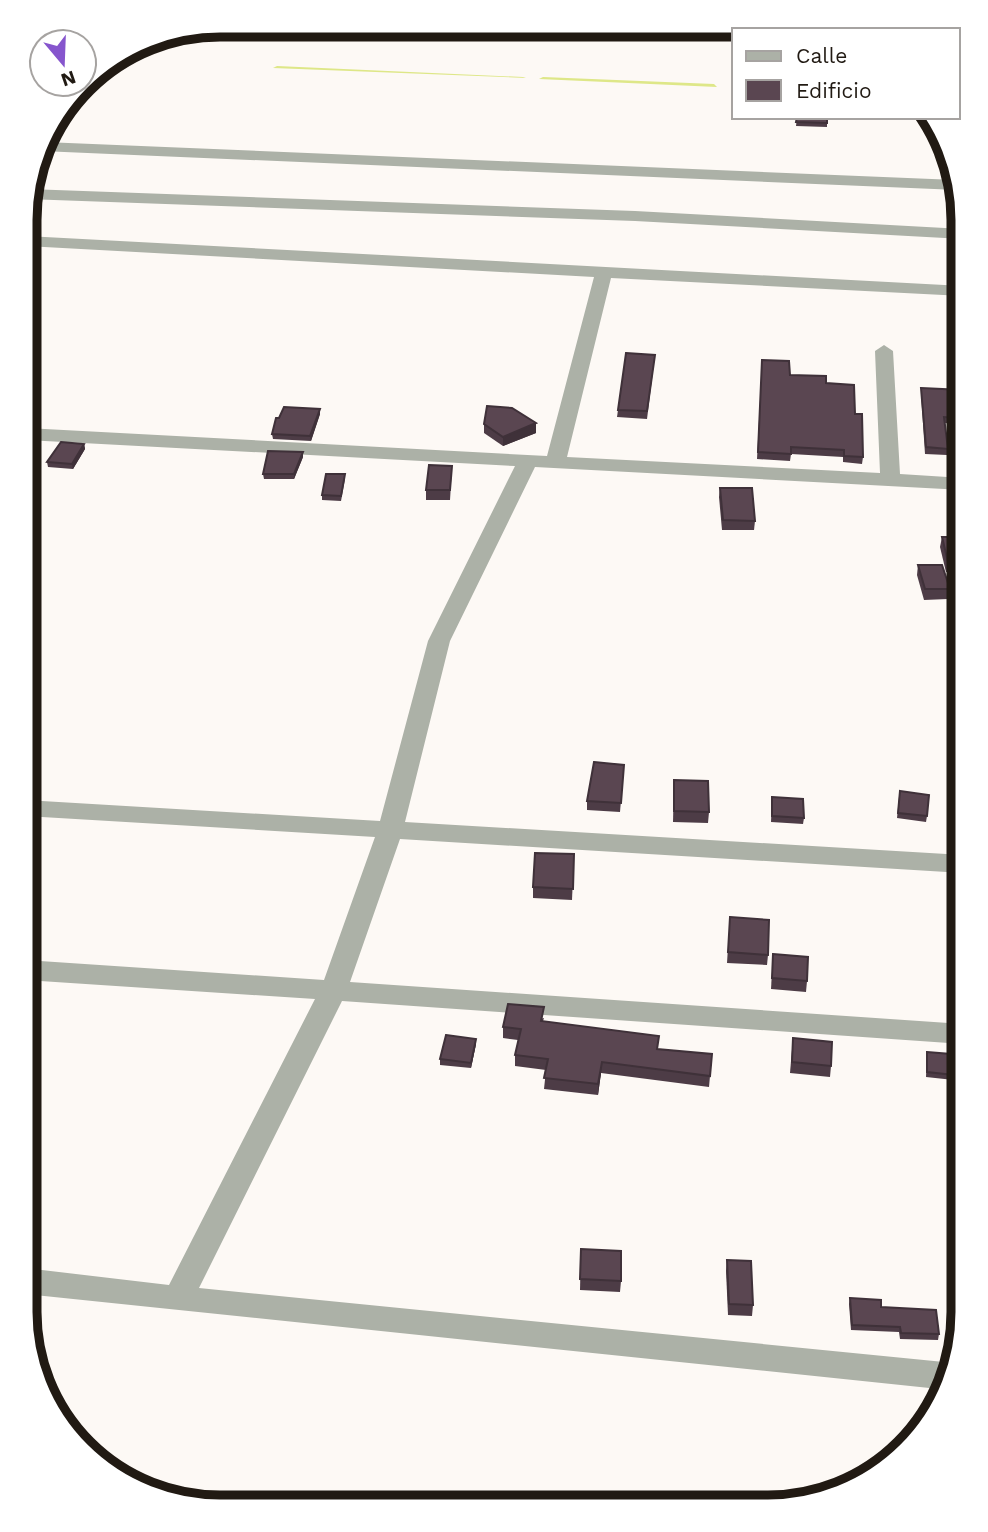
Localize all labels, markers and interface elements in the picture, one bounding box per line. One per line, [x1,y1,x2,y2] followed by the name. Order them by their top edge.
[28,28,98,98] north arrow
[732,28,960,119] legend
[796,43,847,68] text: Calle
[58,65,79,92] text: N
[796,78,872,103] text: Edificio

